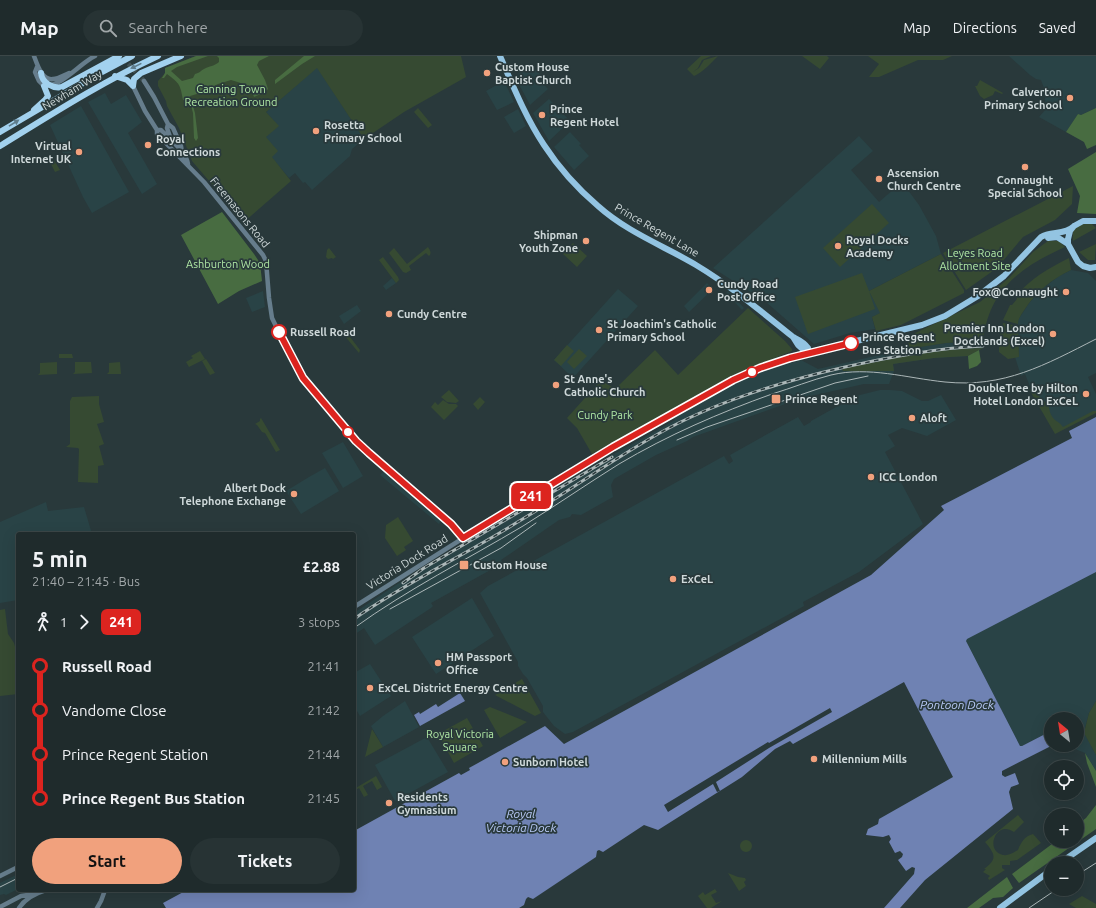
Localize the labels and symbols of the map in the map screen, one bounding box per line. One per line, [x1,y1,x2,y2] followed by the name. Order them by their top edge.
[495,61,571,86] place label: Custom House Baptist Church
[131,63,142,69] one-way arrow
[40,67,105,112] street label: Newham Way
[482,68,492,78] marker: Custom House Baptist Church
[184,83,278,108] park label: Canning Town Recreation Ground
[984,86,1063,111] place label: Calverton Primary School
[1065,93,1075,103] marker: Calverton Primary School
[550,103,619,128] place label: Prince Regent Hotel
[537,110,547,120] marker: Prince Regent Hotel
[324,119,403,144] place label: Rosetta Primary School
[8,120,20,127] one-way arrow
[311,126,321,136] marker: Rosetta Primary School
[156,133,220,158] place label: Royal Connections
[11,140,72,165] place label: Virtual Internet UK
[143,140,153,150] marker: Royal Connections
[74,147,84,157] marker: Virtual Internet UK
[1020,162,1030,172] marker: Connaught Special School
[887,167,961,192] place label: Ascension Church Centre
[208,174,272,250] street label: Freemasons Road
[874,174,884,184] marker: Ascension Church Centre
[988,174,1063,199] place label: Connaught Special School
[613,201,701,259] street label: Prince Regent Lane
[519,229,578,254] place label: Shipman Youth Zone
[846,234,909,259] place label: Royal Docks Academy
[581,236,591,246] marker: Shipman Youth Zone
[833,241,843,251] marker: Royal Docks Academy
[939,247,1011,272] park label: Leyes Road Allotment Site
[186,258,270,270] park label: Ashburton Wood
[717,278,778,303] place label: Cundy Road Post Office
[704,285,714,295] marker: Cundy Road Post Office
[972,286,1058,298] place label: Fox@Connaught
[1061,287,1071,297] marker: Fox@Connaught
[397,308,467,320] place label: Cundy Centre
[384,309,394,319] marker: Cundy Centre
[607,318,717,343] place label: St Joachim's Catholic Primary School
[944,322,1045,348] place label: Premier Inn London Docklands (Excel)
[271,324,287,340] marker: Russell Road
[594,325,604,335] marker: St Joachim's Catholic Primary School
[290,326,356,338] place label: Russell Road
[1048,329,1058,339] marker: Premier Inn London Docklands (Excel)
[862,331,935,356] place label: Prince Regent Bus Station
[843,335,859,351] marker: Prince Regent Bus Station
[746,366,758,378] unlabelled marker
[564,373,645,398] place label: St Anne's Catholic Church
[551,380,561,390] marker: St Anne's Catholic Church
[968,382,1078,407] place label: DoubleTree by Hilton Hotel London ExCeL
[1081,389,1091,399] marker: DoubleTree by Hilton Hotel London ExCeL
[770,393,782,405] marker: Prince Regent
[785,393,858,405] place label: Prince Regent
[577,409,633,421] park label: Cundy Park
[920,412,947,424] place label: Aloft
[907,413,917,423] marker: Aloft
[342,426,354,438] unlabelled marker
[879,471,938,483] place label: ICC London
[866,472,876,482] marker: ICC London
[180,482,287,507] place label: Albert Dock Telephone Exchange
[508,483,554,509] line badge: 241
[289,489,299,499] marker: Albert Dock Telephone Exchange
[364,532,450,592] street label: Victoria Dock Road
[458,559,470,571] marker: Custom House
[473,559,547,571] place label: Custom House
[681,573,713,585] place label: ExCeL
[668,574,678,584] marker: ExCeL
[446,651,512,676] place label: HM Passport Office
[433,658,443,668] marker: HM Passport Office
[378,682,528,694] place label: ExCeL District Energy Centre
[365,683,375,693] marker: ExCeL District Energy Centre
[920,698,995,711] water label: Pontoon Dock
[1044,712,1084,752] north arrow
[426,728,494,753] park label: Royal Victoria Square
[822,753,907,765] place label: Millennium Mills
[809,754,819,764] marker: Millennium Mills
[513,756,588,768] place label: Sunborn Hotel
[500,757,510,767] marker: Sunborn Hotel
[397,791,456,816] place label: Residents Gymnasium
[384,798,394,808] marker: Residents Gymnasium
[486,807,557,834] water label: Royal Victoria Dock

